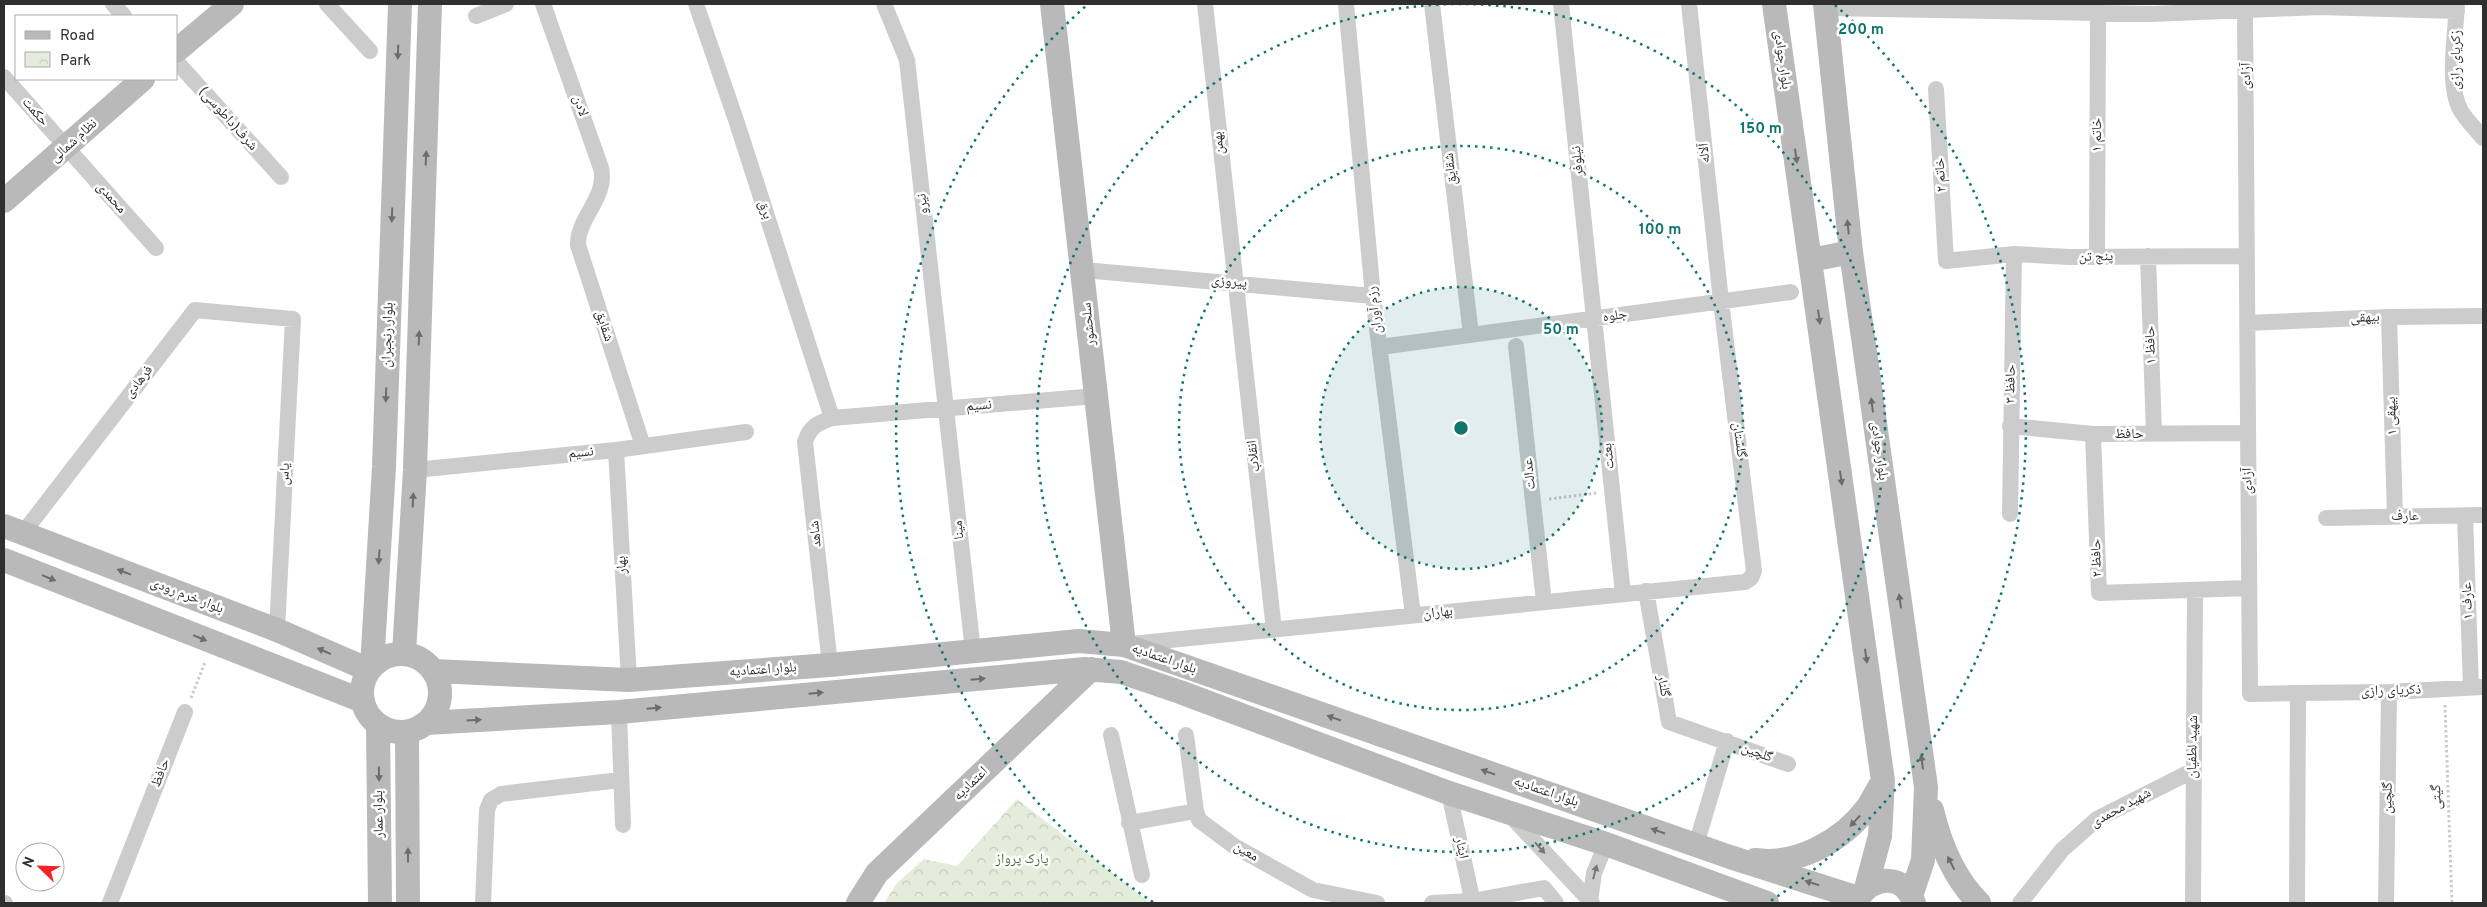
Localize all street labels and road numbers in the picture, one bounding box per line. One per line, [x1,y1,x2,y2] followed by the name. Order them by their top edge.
[1769,30,1795,91] street label: بلوار جوادی
[2448,30,2465,90] street label: زکریای رازی
[2238,62,2255,89] street label: آزادی
[195,84,261,154] street label: شرف(داطوسی)
[569,93,591,119] street label: لادن
[18,94,52,130] street label: حکمت
[47,115,101,167] street label: نظام شمالی
[2089,118,2106,152] street label: خاتم ۱
[1209,130,1229,155] street label: بهمن
[1695,142,1714,164] street label: آلاله
[1568,145,1588,178] street label: نیلوفر
[1441,152,1461,186] street label: شقایق
[1932,157,1950,193] street label: خاتم ۲
[92,179,130,217] street label: محمدی
[913,192,933,215] street label: نیرو
[754,199,776,222] street label: برق
[2079,248,2114,266] street label: پنج تن
[1210,272,1248,292] street label: پیروزی
[1364,285,1386,335] street label: رزم آوران
[378,302,398,368] street label: بلوار رنجبران
[1078,302,1100,347] street label: سلحشور
[1602,306,1628,326] street label: جلوه
[591,308,617,344] street label: شقایق
[2350,309,2380,327] street label: بیهقی
[2142,325,2160,365] street label: حافظ ۱
[121,362,157,402] street label: فرهادی
[2002,364,2020,404] street label: حافظ ۳
[966,396,993,416] street label: نسیم
[2383,396,2401,436] street label: بیهقی ۱
[1728,421,1750,459] street label: گلستان
[1866,421,1892,482] street label: بلوار جوادی
[2114,426,2144,443] street label: حافظ
[1244,439,1264,473] street label: انقلاب
[1599,442,1619,470] street label: بعثت
[567,443,595,463] street label: نسیم
[1520,457,1540,491] street label: عدالت
[276,462,294,486] street label: یاس
[2239,467,2257,494] street label: آزادی
[2391,508,2419,525] street label: عارف
[806,520,826,548] street label: شاهد
[950,520,968,540] street label: مینا
[2088,538,2106,578] street label: حافظ ۲
[613,555,631,576] street label: بهار
[148,574,226,618] street label: بلوار خرم رودی
[2459,582,2477,620] street label: عارف ۱
[1422,603,1454,623] street label: بهاران
[1129,640,1199,678] street label: بلوار اعتمادیه
[729,659,797,681] street label: بلوار اعتمادیه
[1653,673,1673,699] street label: گلنار
[2361,681,2422,701] street label: ذکریای رازی
[2184,715,2202,779] street label: شهید لطفیان
[1739,740,1775,766] street label: گلچین
[148,756,174,790] street label: حافظ
[950,763,992,805] street label: اعتمادیه
[1511,773,1581,811] street label: بلوار اعتمادیه
[2379,782,2397,814] street label: گلچین
[2088,784,2154,832] street label: شهید محمدی
[2428,784,2446,810] street label: گیتی
[370,790,388,839] street label: بلوار عمار
[1450,834,1472,861] street label: ایثار
[1231,838,1261,866] street label: معین

